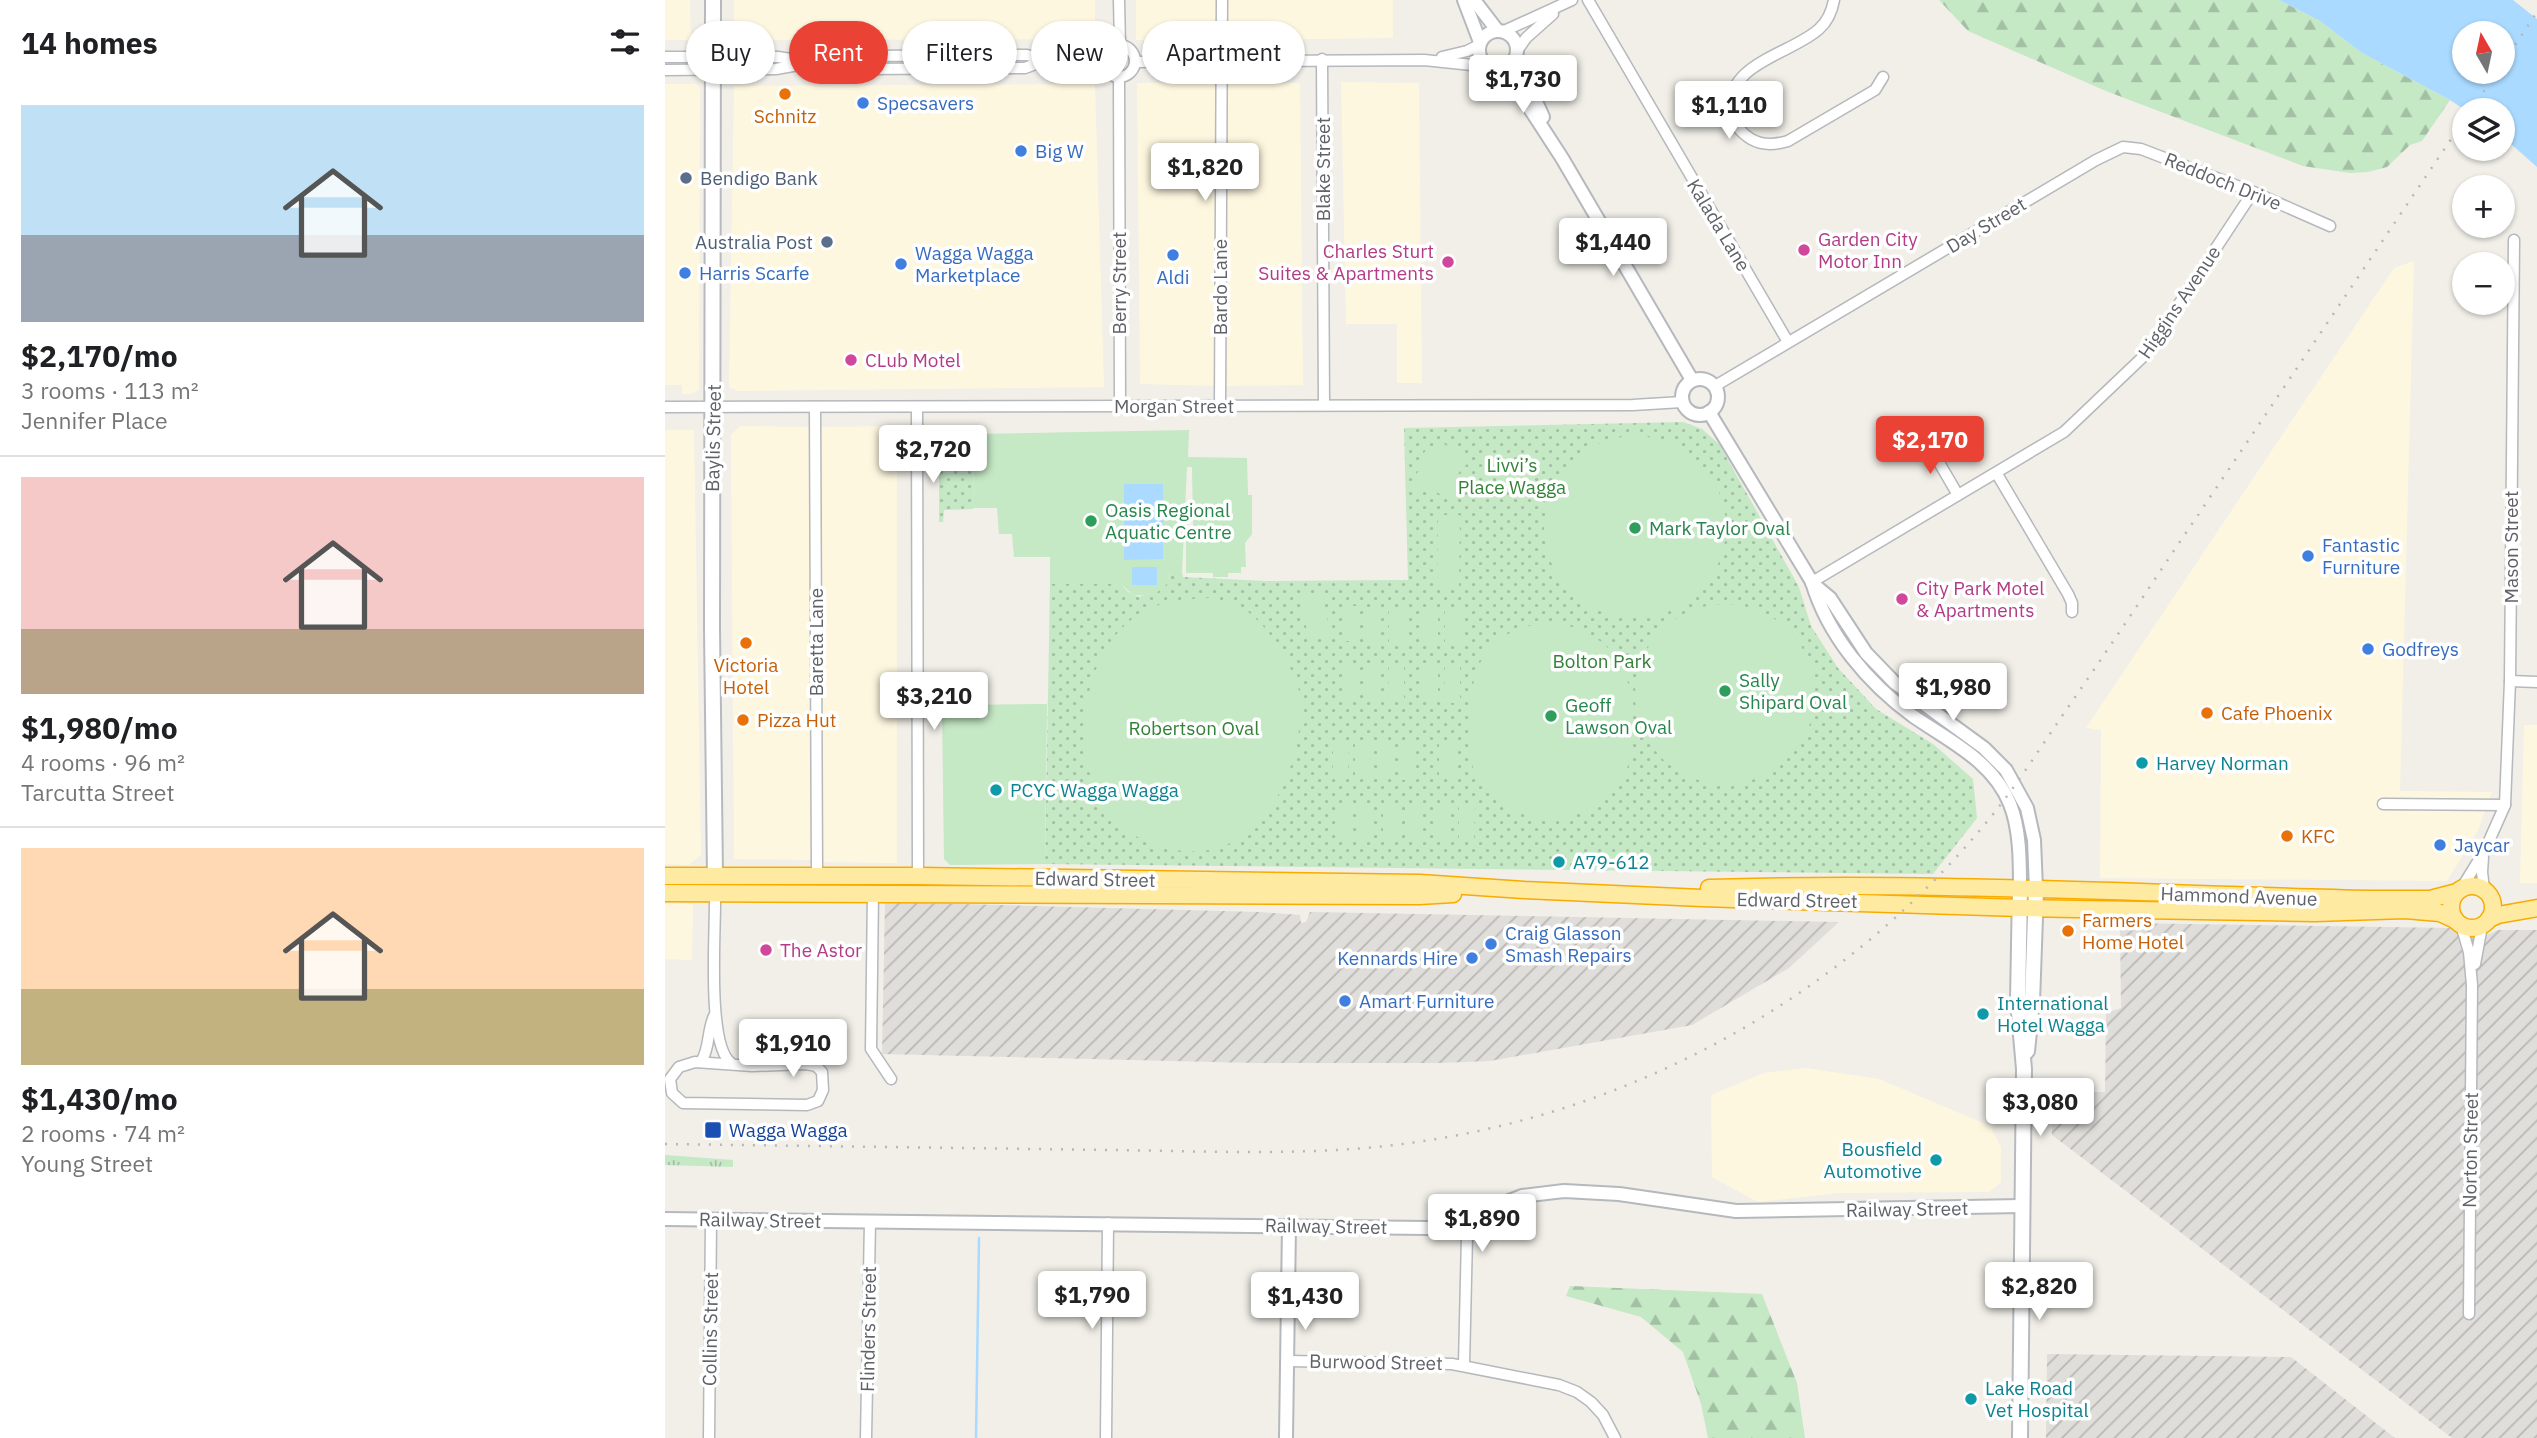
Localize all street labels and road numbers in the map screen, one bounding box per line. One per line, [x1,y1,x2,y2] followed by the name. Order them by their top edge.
[1311,117,1335,221] street label: Blake Street
[2161,147,2285,215] street label: Reddoch Drive
[1682,174,1756,276] street label: Kalada Lane
[1942,192,2030,258] street label: Day Street
[1107,231,1131,335] street label: Berry Street
[1208,239,1232,335] street label: Bardo Lane
[2132,241,2226,363] street label: Higgins Avenue
[700,384,726,492] street label: Baylis Street
[1114,394,1234,418] street label: Morgan Street
[2499,491,2523,603] street label: Mason Street
[804,588,828,696] street label: Baretta Lane
[1034,866,1156,892] street label: Edward Street
[2160,881,2318,911] street label: Hammond Avenue
[1736,887,1858,913] street label: Edward Street
[2457,1092,2483,1208] street label: Norton Street
[1846,1196,1968,1222] street label: Railway Street
[699,1207,821,1233] street label: Railway Street
[1265,1213,1387,1239] street label: Railway Street
[855,1266,881,1392] street label: Flinders Street
[697,1272,723,1386] street label: Collins Street
[1309,1349,1443,1375] street label: Burwood Street

